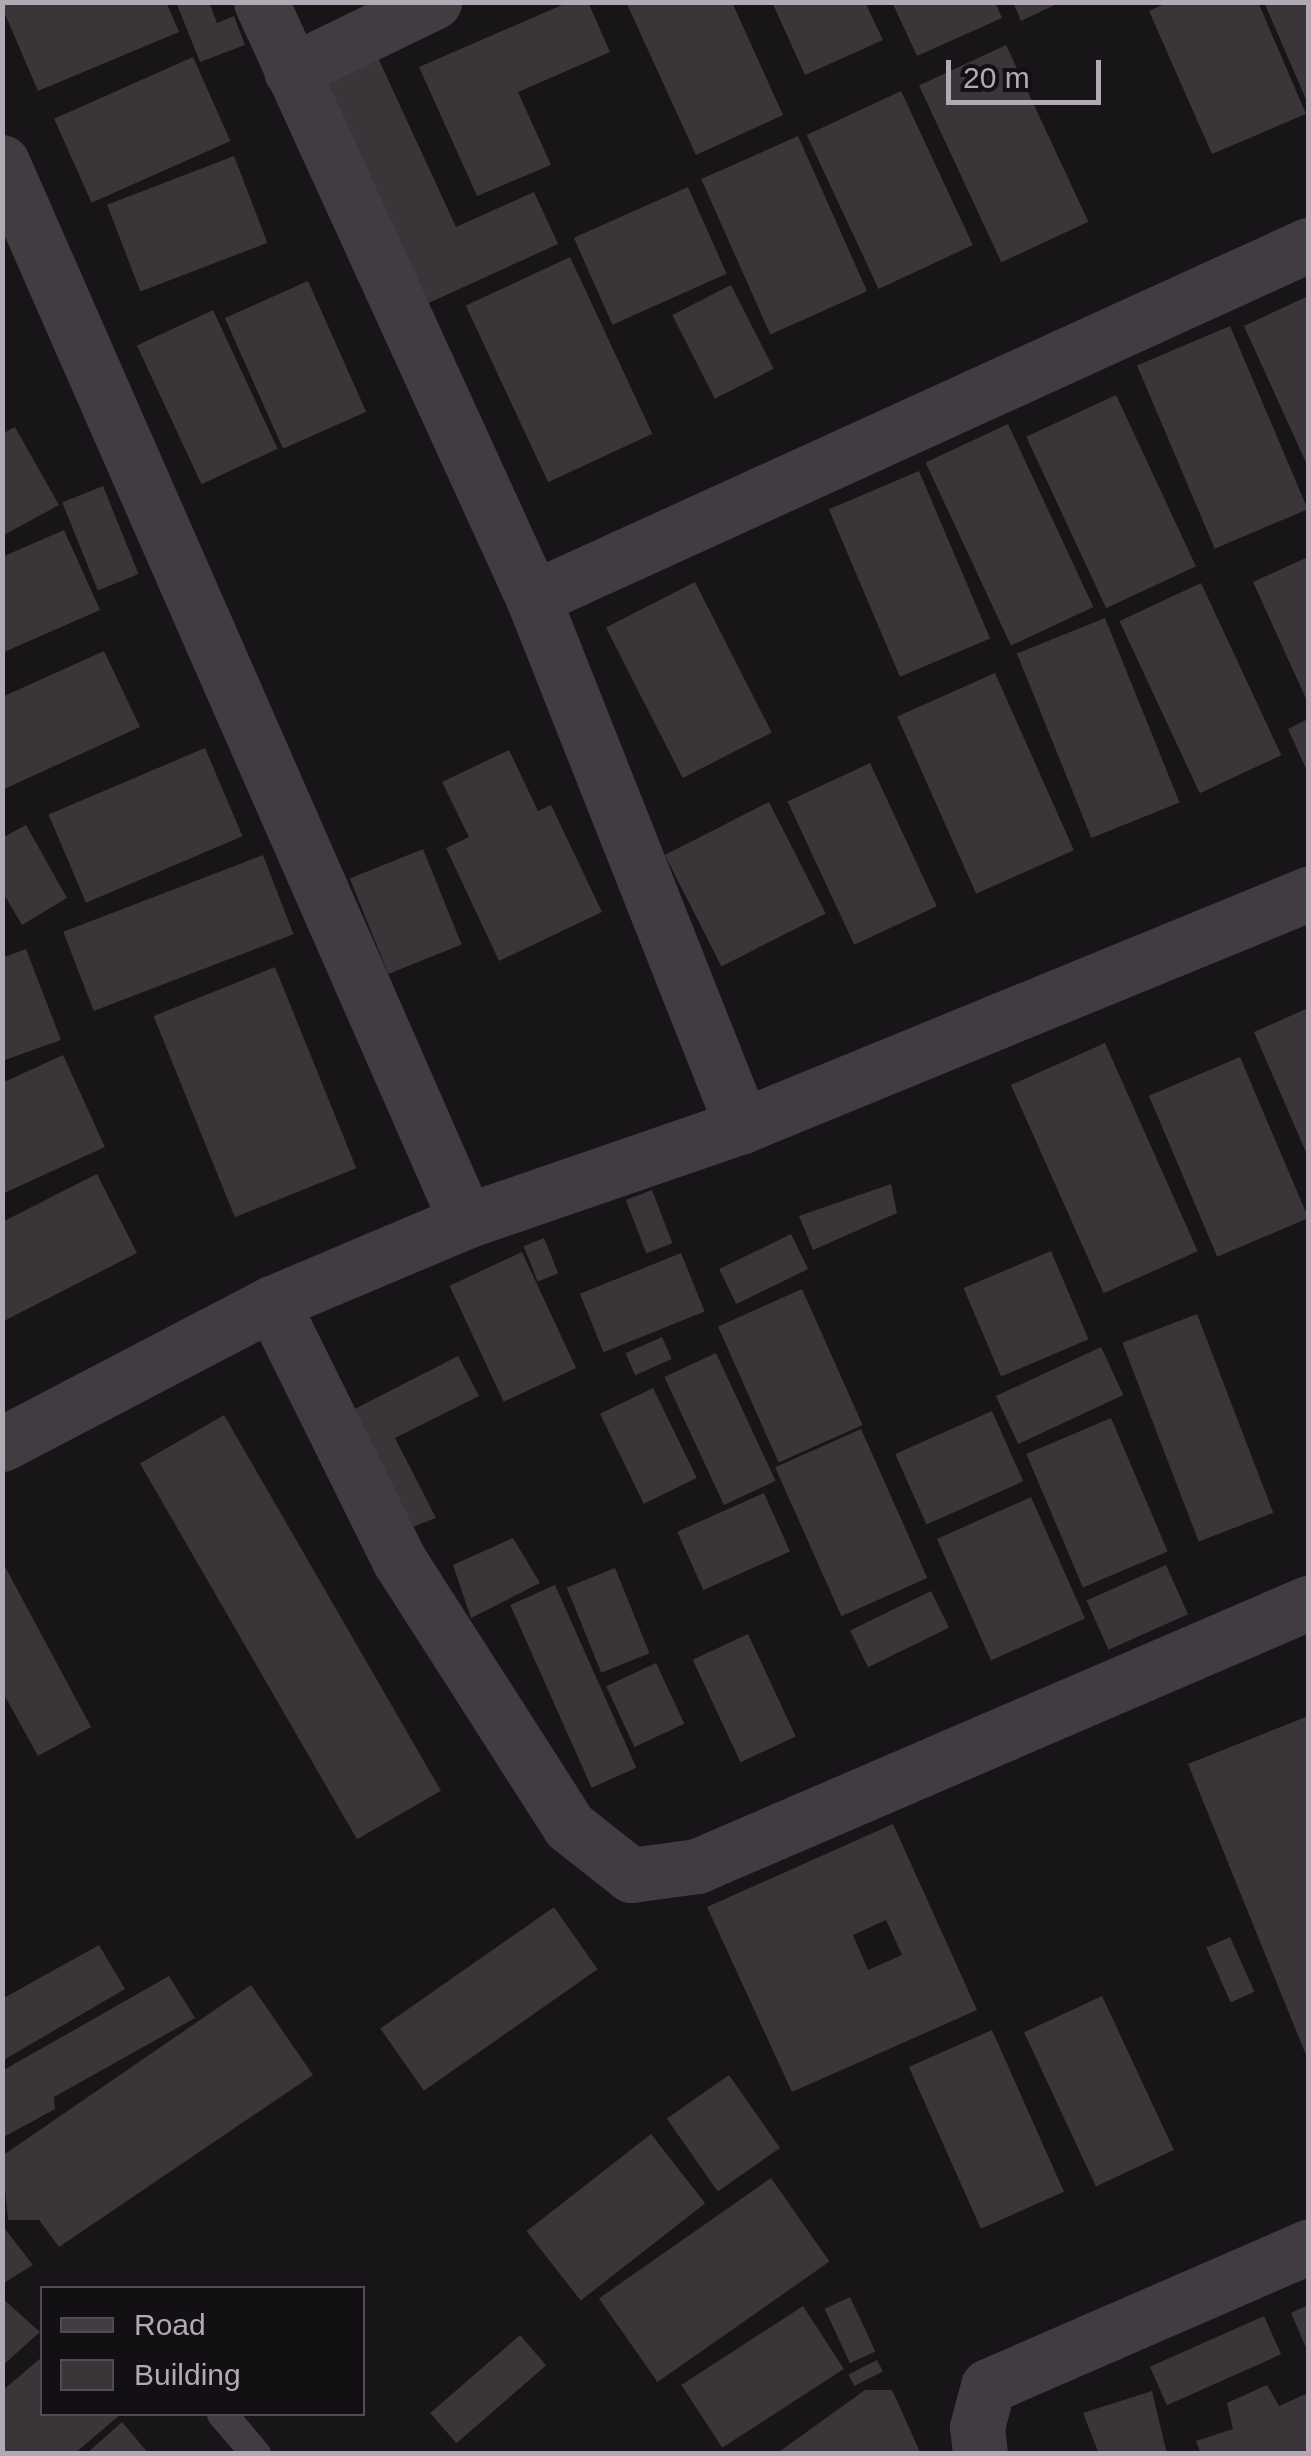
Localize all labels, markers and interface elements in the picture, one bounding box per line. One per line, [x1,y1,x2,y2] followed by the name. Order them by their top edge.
[951,40,1106,102] scale bar
[963,61,1030,94] text: 20 m
[40,2286,365,2416] legend
[134,2308,206,2341] text: Road
[134,2358,241,2391] text: Building

